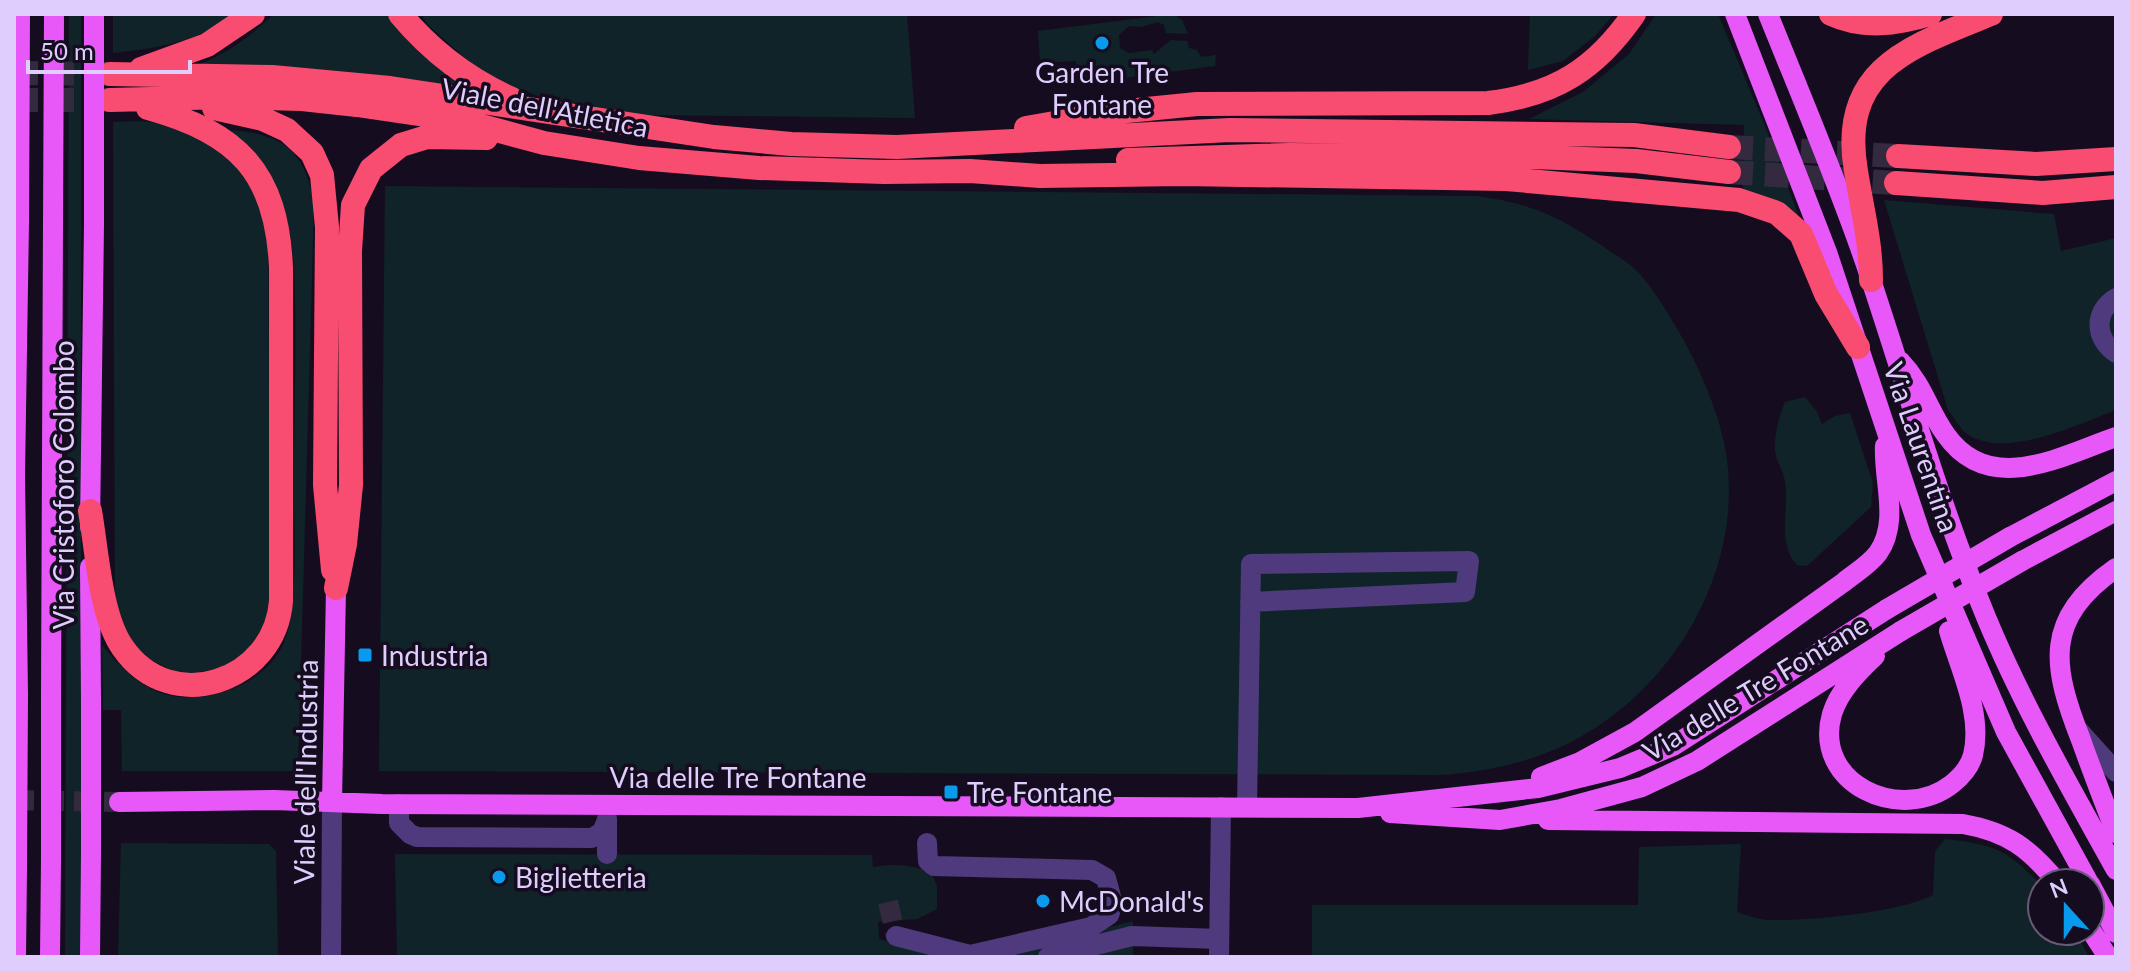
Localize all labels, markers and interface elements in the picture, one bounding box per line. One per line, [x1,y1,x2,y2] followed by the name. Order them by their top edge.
[28,24,190,74] scale bar
[1093,34,1111,52] marker: Garden Tre Fontane
[40,36,94,65] text: 50 m
[1035,55,1169,121] place label: Garden Tre Fontane
[439,70,651,144] street label: Viale dell'Atletica
[46,340,80,630] street label: Via Cristoforo Colombo
[1877,358,1967,536] street label: Via Laurentina
[1636,606,1874,768] street label: Via delle Tre Fontane
[381,638,489,672] place label: Industria
[356,646,374,664] marker: Industria
[286,659,324,885] street label: Viale dell'Industria
[610,760,866,794] street label: Via delle Tre Fontane
[967,775,1112,809] place label: Tre Fontane
[942,783,960,801] marker: Tre Fontane
[515,860,647,894] place label: Biglietteria
[2026,867,2106,947] north arrow
[490,868,508,886] marker: Biglietteria
[2046,872,2071,904] text: N
[1059,884,1204,918] place label: McDonald's
[1034,892,1052,910] marker: McDonald's

